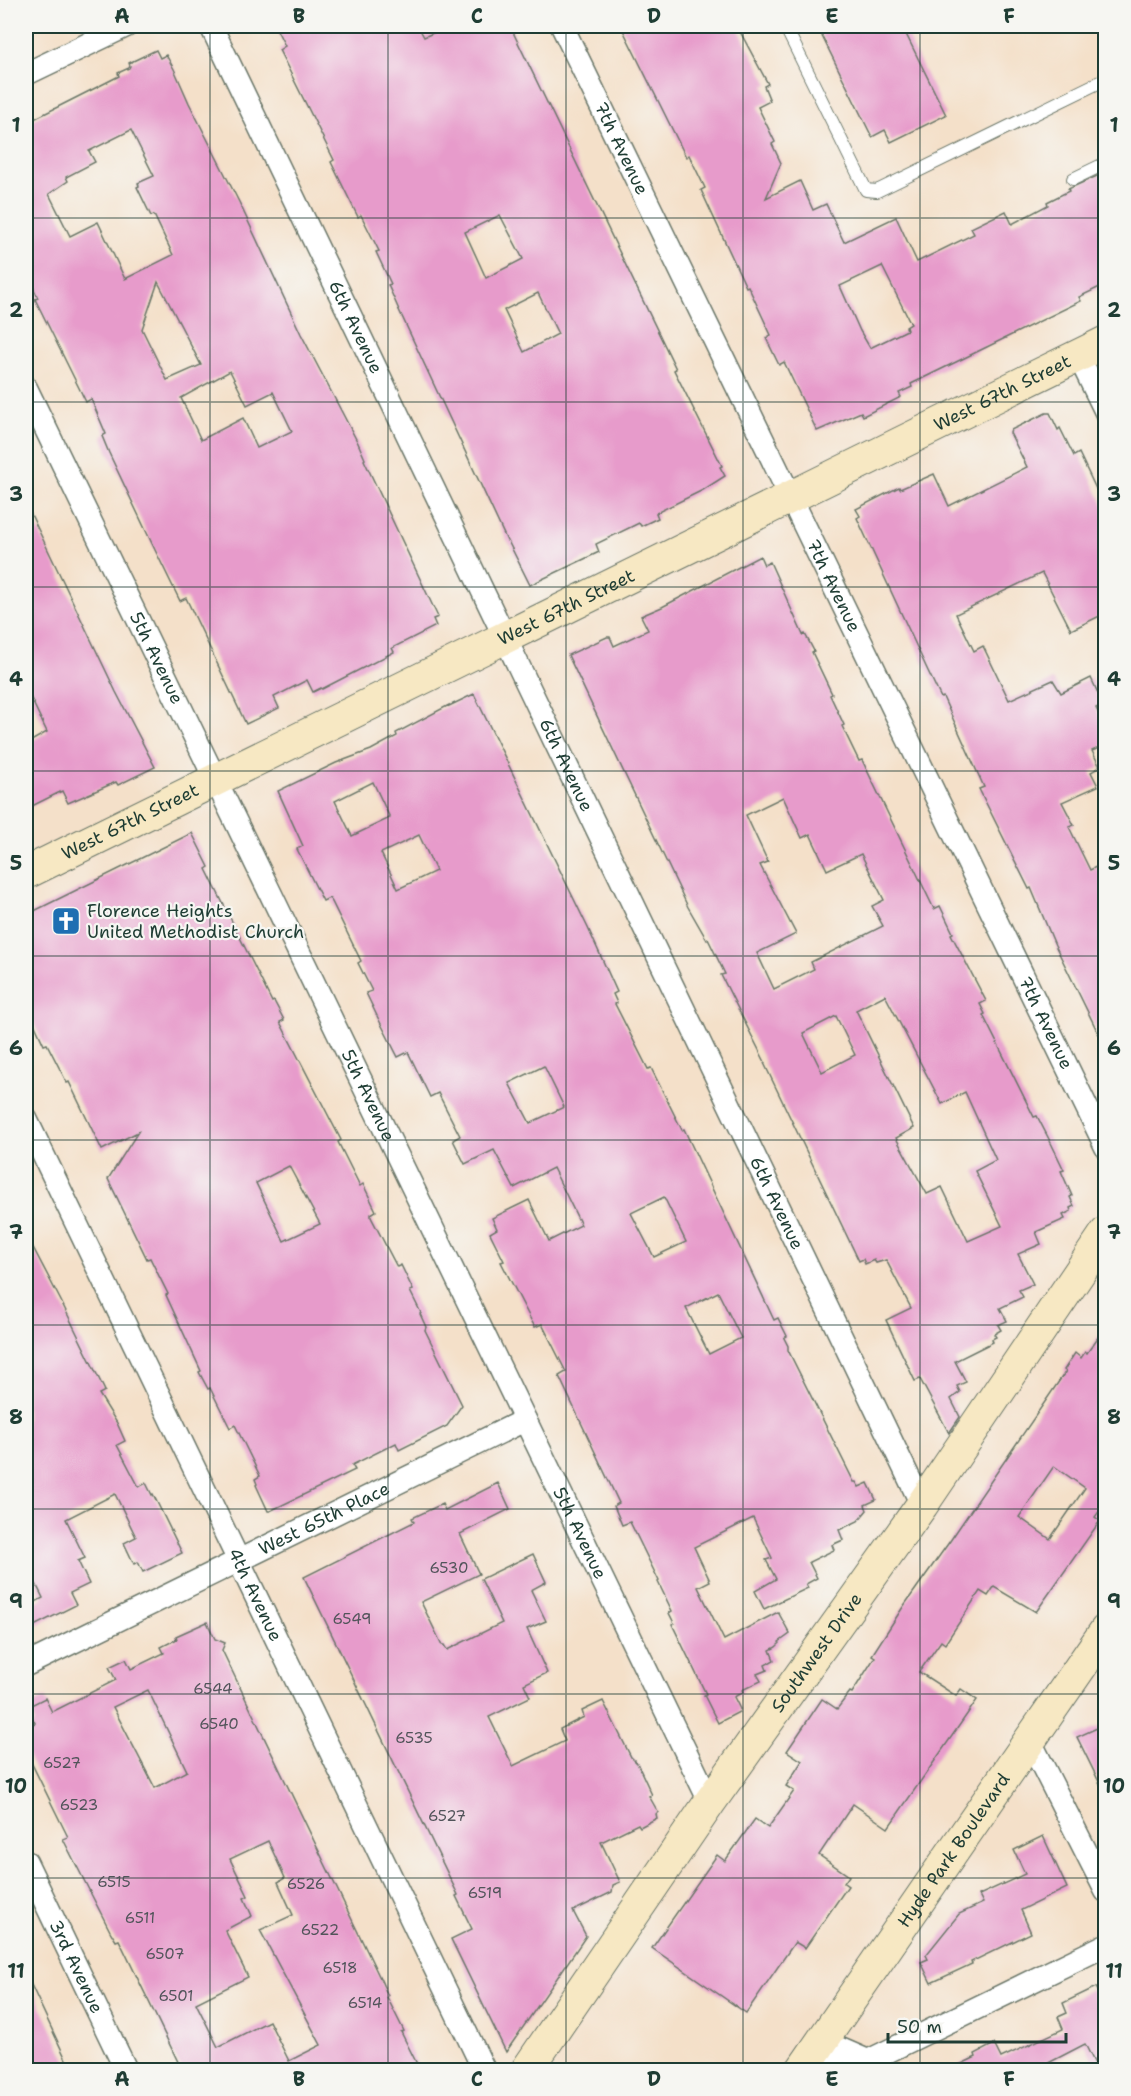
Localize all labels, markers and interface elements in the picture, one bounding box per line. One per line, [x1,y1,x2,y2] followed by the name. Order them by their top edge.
[114,3,130,29] text: A
[293,3,305,29] text: B
[471,3,483,29] text: C
[647,3,661,29] text: D
[825,3,839,29] text: E
[1003,3,1015,29] text: F
[589,98,654,199] street label: 7th Avenue
[11,112,21,138] text: 1
[1109,112,1119,138] text: 1
[323,276,388,378] street label: 6th Avenue
[9,297,23,323] text: 2
[1107,297,1121,323] text: 2
[930,349,1075,437] street label: West 67th Street
[9,481,23,507] text: 3
[1107,481,1121,507] text: 3
[801,535,866,636] street label: 7th Avenue
[494,563,639,651] street label: West 67th Street
[124,608,189,708] street label: 5th Avenue
[9,666,23,692] text: 4
[1107,666,1121,692] text: 4
[534,714,599,816] street label: 6th Avenue
[58,778,203,866] street label: West 67th Street
[10,850,22,876] text: 5
[1108,850,1120,876] text: 5
[87,899,304,944] place label: Florence Heights United Methodist Church
[50,905,82,937] church icon: Florence Heights United Methodist Church
[1013,972,1079,1073] street label: 7th Avenue
[9,1035,23,1061] text: 6
[1107,1035,1121,1061] text: 6
[336,1046,401,1146] street label: 5th Avenue
[744,1152,809,1254] street label: 6th Avenue
[9,1219,23,1245] text: 7
[1107,1219,1121,1245] text: 7
[9,1404,23,1430] text: 8
[1107,1404,1121,1430] text: 8
[255,1476,393,1561] street label: West 65th Place
[547,1483,612,1583] street label: 5th Avenue
[222,1544,288,1645] street label: 4th Avenue
[429,1558,469,1578] house number: 6530
[9,1588,23,1614] text: 9
[766,1588,867,1717] street label: Southwest Drive
[1107,1588,1121,1614] text: 9
[332,1609,372,1629] house number: 6549
[193,1679,233,1699] house number: 6544
[199,1714,239,1734] house number: 6540
[395,1728,433,1748] house number: 6535
[43,1753,81,1773] house number: 6527
[892,1768,1015,1932] street label: Hyde Park Boulevard
[5,1773,27,1799] text: 10
[1103,1773,1125,1799] text: 10
[60,1795,98,1815] house number: 6523
[428,1806,466,1826] house number: 6527
[97,1872,131,1892] house number: 6515
[287,1874,325,1894] house number: 6526
[468,1883,502,1903] house number: 6519
[125,1908,155,1928] house number: 6511
[44,1916,109,2017] street label: 3rd Avenue
[301,1920,339,1940] house number: 6522
[145,1944,185,1964] house number: 6507
[7,1958,25,1984] text: 11
[323,1958,357,1978] house number: 6518
[1105,1958,1123,1984] text: 11
[158,1986,194,2006] house number: 6501
[348,1993,382,2013] house number: 6514
[888,2006,1066,2044] scale bar
[897,2015,942,2039] text: 50 m
[114,2066,130,2092] text: A
[293,2066,305,2092] text: B
[471,2066,483,2092] text: C
[647,2066,661,2092] text: D
[825,2066,839,2092] text: E
[1003,2066,1015,2092] text: F

